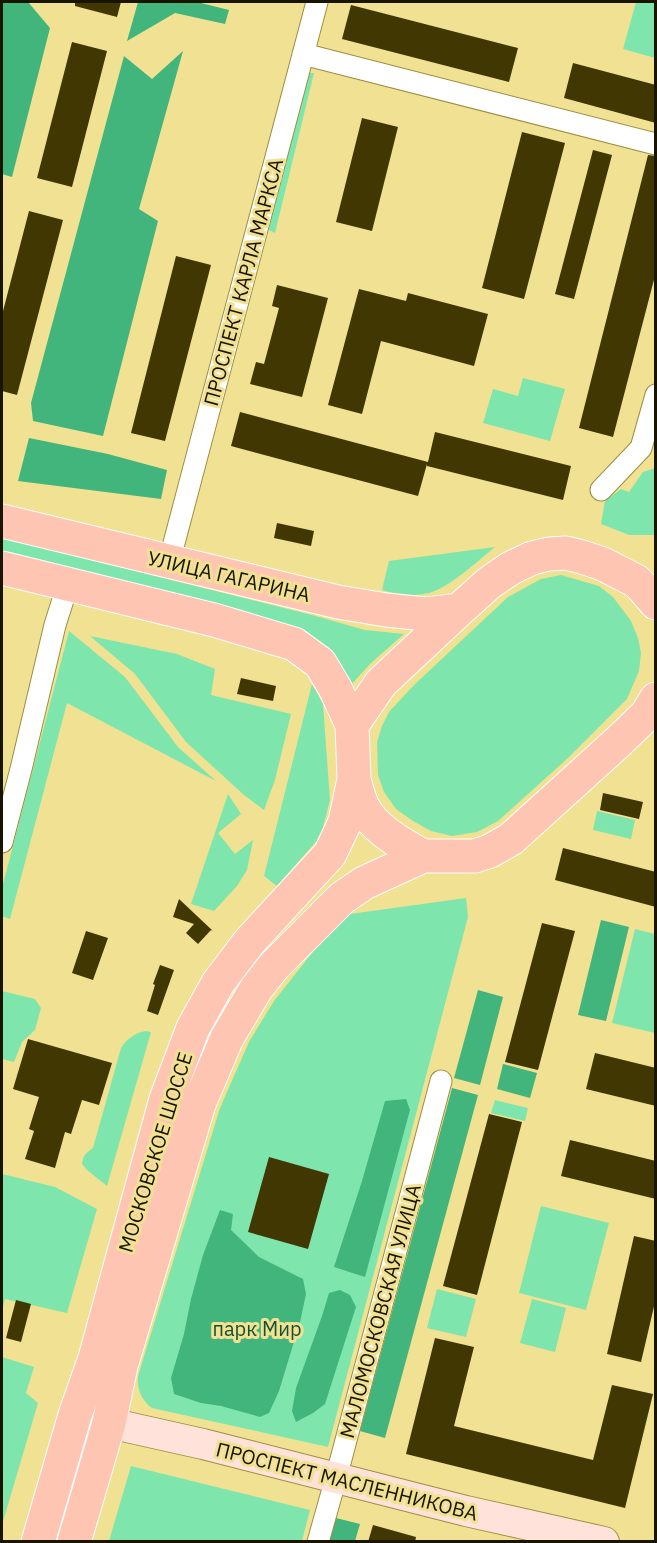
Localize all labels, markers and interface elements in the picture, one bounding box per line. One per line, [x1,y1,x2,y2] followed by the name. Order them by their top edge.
[197,155,289,409] street label: ПРОСПЕКТ КАРЛА МАРКСА
[145,544,313,608] street label: УЛИЦА ГАГАРИНА
[112,1049,198,1255] street label: МОСКОВСКОЕ ШОССЕ
[333,1181,427,1441] street label: МАЛОМОСКОВСКАЯ УЛИЦА
[212,1315,302,1342] park label: парк Мир
[213,1435,481,1527] street label: ПРОСПЕКТ МАСЛЕННИКОВА

